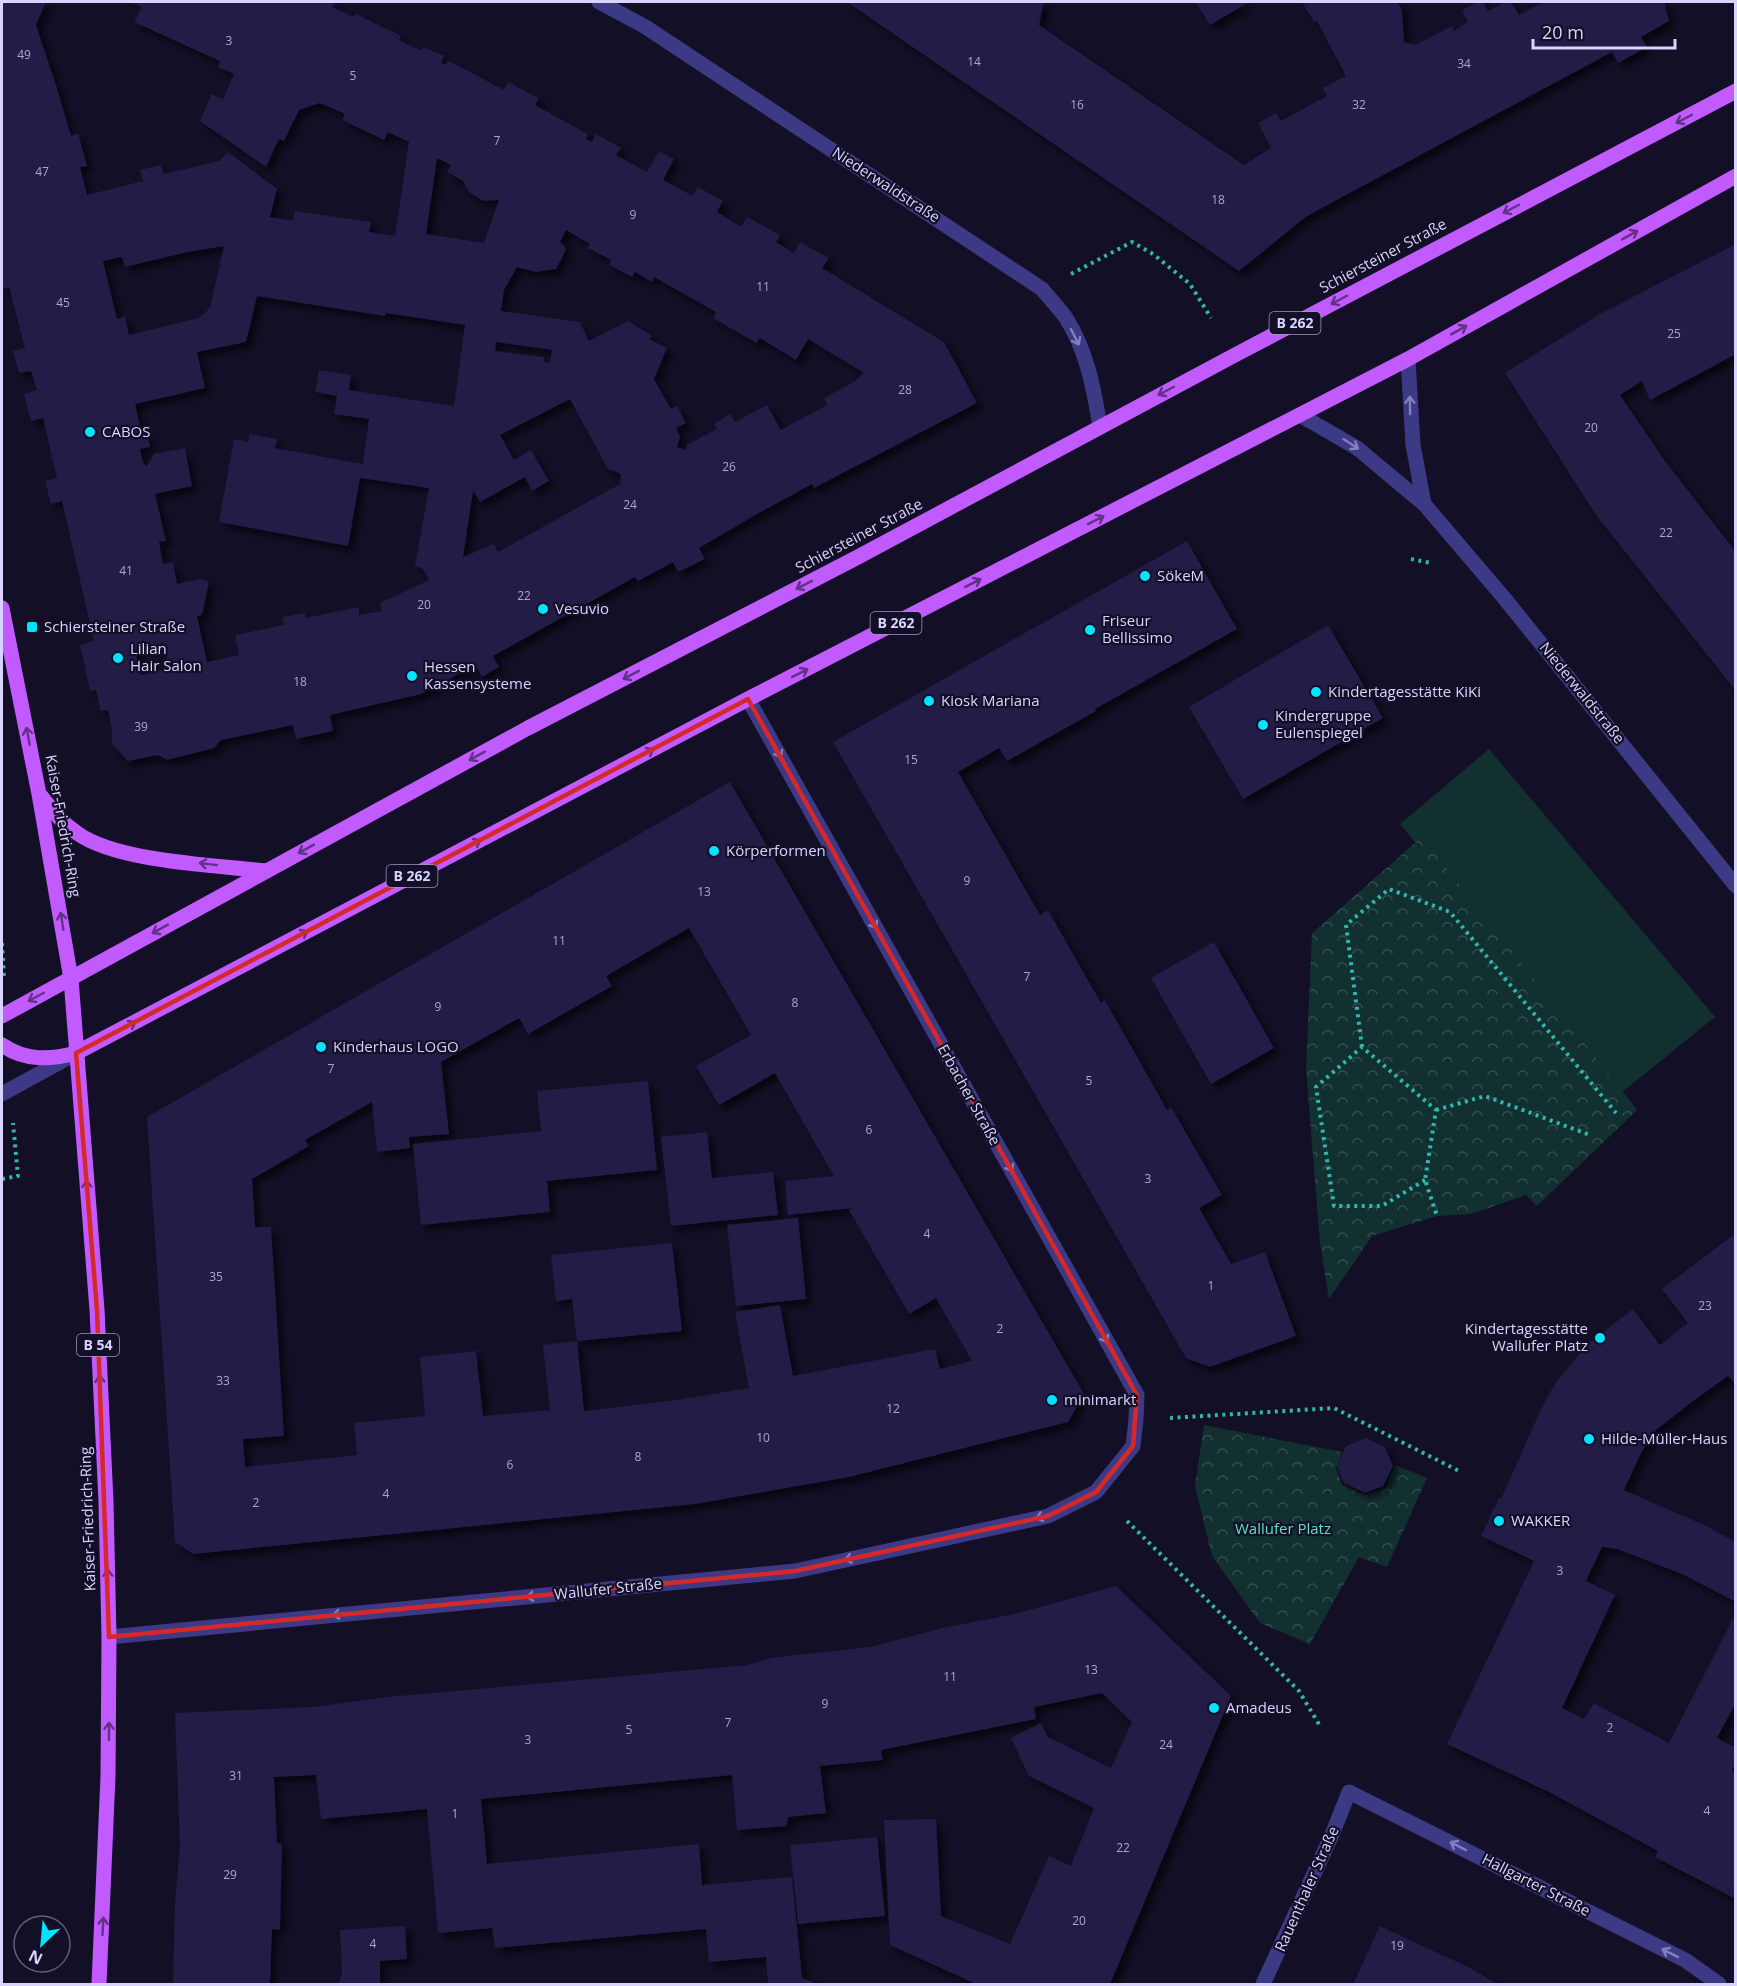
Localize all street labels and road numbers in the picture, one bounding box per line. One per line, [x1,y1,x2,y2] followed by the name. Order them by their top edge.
[829,142,944,227] street label: Niederwaldstraße
[1316,213,1450,297] street label: Schiersteiner Straße
[1270,312,1320,334] road number: B 262
[792,493,926,577] street label: Schiersteiner Straße
[870,612,922,634] road number: B 262
[1536,638,1630,747] street label: Niederwaldstraße
[42,753,86,899] street label: Kaiser-Friedrich-Ring
[386,865,438,887] road number: B 262
[934,1040,1006,1149] street label: Erbacher Straße
[77,1334,119,1356] road number: B 54
[74,1446,100,1592] street label: Kaiser-Friedrich-Ring
[553,1572,663,1604] street label: Wallufer Straße
[1269,1823,1343,1954] street label: Rauenthaler Straße
[1479,1848,1594,1920] street label: Hallgarter Straße

